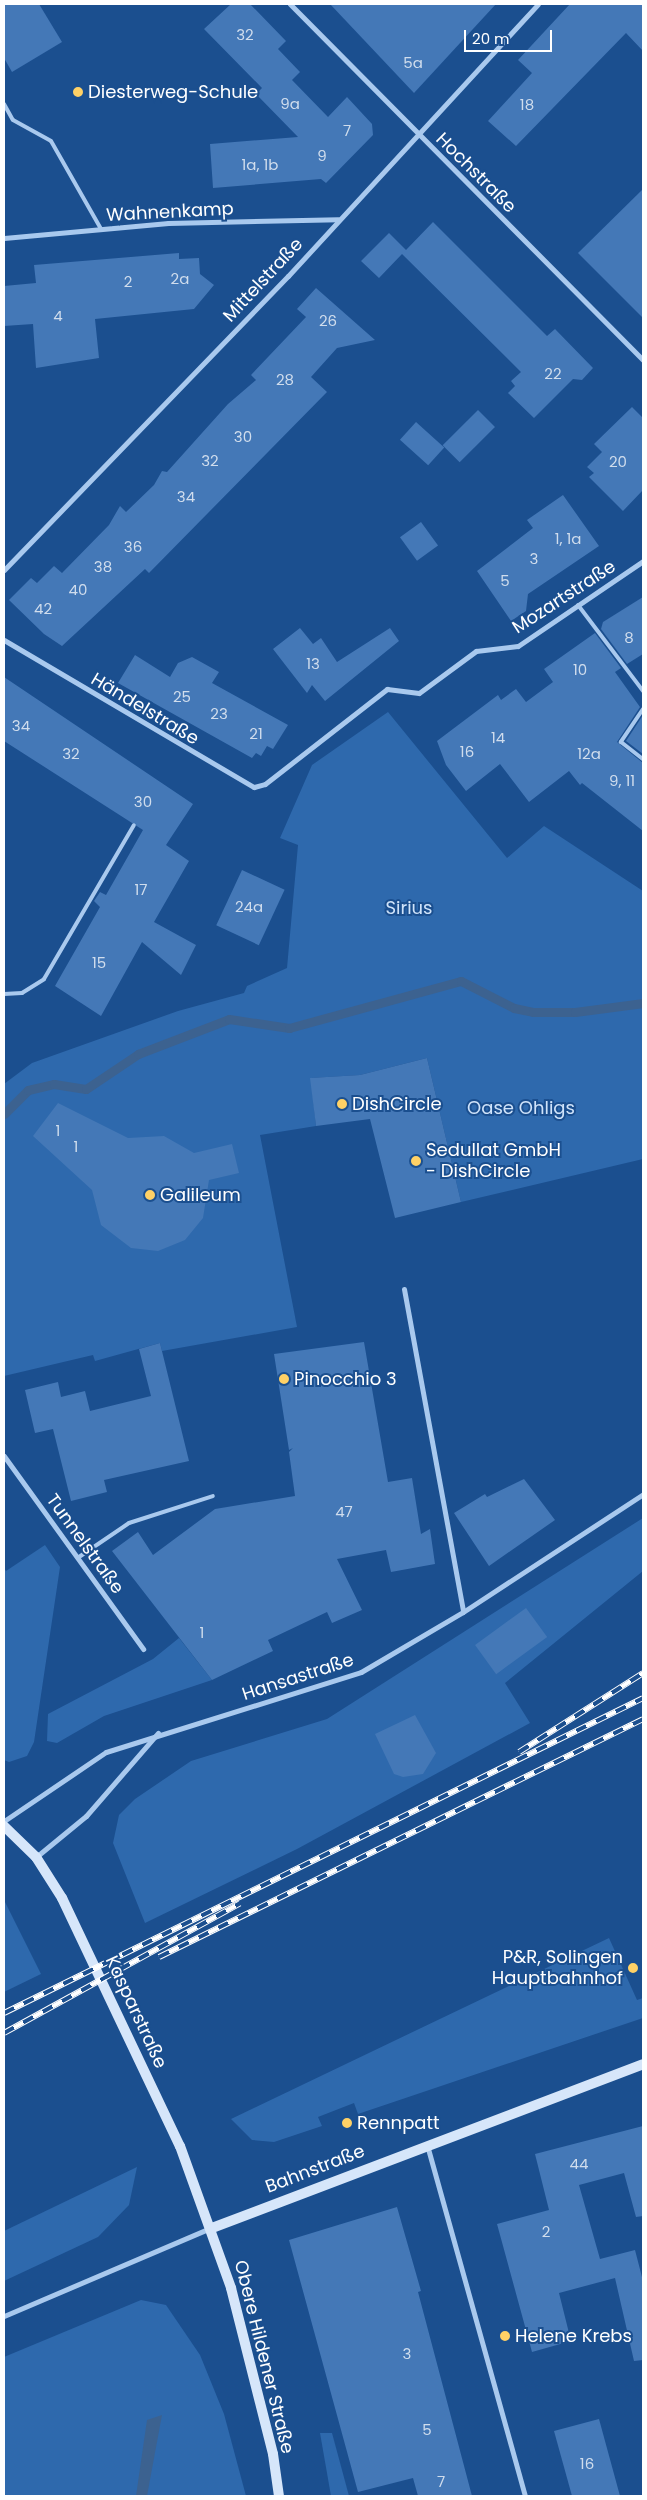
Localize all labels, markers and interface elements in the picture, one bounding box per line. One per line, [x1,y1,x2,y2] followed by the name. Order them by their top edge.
[467,20,554,52] scale bar
[236,26,254,44] house number: 32
[472,28,510,49] text: 20 m
[403,54,423,72] house number: 5a
[88,81,258,103] place label: Diesterweg-Schule
[72,86,84,98] marker: Diesterweg-Schule
[280,95,300,113] house number: 9a
[520,96,534,114] house number: 18
[343,122,351,140] house number: 7
[431,128,521,218] street label: Hochstraße
[317,147,327,165] house number: 9
[242,156,278,174] house number: 1a, 1b
[106,198,234,226] street label: Wahnenkamp
[219,234,307,326] street label: Mittelstraße
[171,270,189,288] house number: 2a
[124,273,132,291] house number: 2
[53,307,63,325] house number: 4
[319,312,337,330] house number: 26
[544,365,562,383] house number: 22
[276,371,294,389] house number: 28
[234,428,252,446] house number: 30
[201,452,219,470] house number: 32
[609,453,627,471] house number: 20
[177,488,195,506] house number: 34
[555,530,581,548] house number: 1, 1a
[124,538,142,556] house number: 36
[530,550,538,568] house number: 3
[508,556,620,638] street label: Mozartstraße
[94,558,112,576] house number: 38
[500,572,510,590] house number: 5
[69,581,87,599] house number: 40
[34,600,52,618] house number: 42
[624,629,634,647] house number: 8
[306,655,320,673] house number: 13
[573,661,587,679] house number: 10
[87,668,203,750] street label: Händelstraße
[173,688,191,706] house number: 25
[210,705,228,723] house number: 23
[12,717,30,735] house number: 34
[249,725,263,743] house number: 21
[491,729,505,747] house number: 14
[460,743,474,761] house number: 16
[62,745,80,763] house number: 32
[577,745,601,763] house number: 12a
[609,772,635,790] house number: 9, 11
[134,793,152,811] house number: 30
[135,881,147,899] house number: 17
[385,897,433,919] park label: Sirius
[235,898,263,916] house number: 24a
[92,954,106,972] house number: 15
[352,1093,442,1115] place label: DishCircle
[467,1097,575,1119] park label: Oase Ohligs
[336,1098,348,1110] marker: DishCircle
[56,1122,60,1140] house number: 1
[74,1138,78,1156] house number: 1
[426,1140,561,1182] place label: Sedullat GmbH - DishCircle
[410,1155,422,1167] marker: Sedullat GmbH - DishCircle
[160,1184,241,1206] place label: Galileum
[144,1189,156,1201] marker: Galileum
[294,1368,397,1390] place label: Pinocchio 3
[278,1373,290,1385] marker: Pinocchio 3
[42,1490,128,1598] street label: Tunnelstraße
[335,1503,353,1521] house number: 47
[200,1624,204,1642] house number: 1
[240,1649,356,1705] street label: Hansastraße
[492,1947,623,1990] place label: P&R, Solingen Hauptbahnhof
[101,1952,171,2072] street label: Kasparstraße
[627,1962,639,1974] marker: P&R, Solingen Hauptbahnhof
[357,2112,440,2134] place label: Rennpatt
[341,2117,353,2129] marker: Rennpatt
[262,2140,368,2198] street label: Bahnstraße
[570,2155,588,2173] house number: 44
[542,2223,550,2241] house number: 2
[230,2258,298,2456] street label: Obere Hildener Straße
[515,2325,632,2347] place label: Helene Krebs
[499,2330,511,2342] marker: Helene Krebs
[403,2345,411,2363] house number: 3
[422,2421,432,2439] house number: 5
[580,2455,594,2473] house number: 16
[437,2473,445,2491] house number: 7

